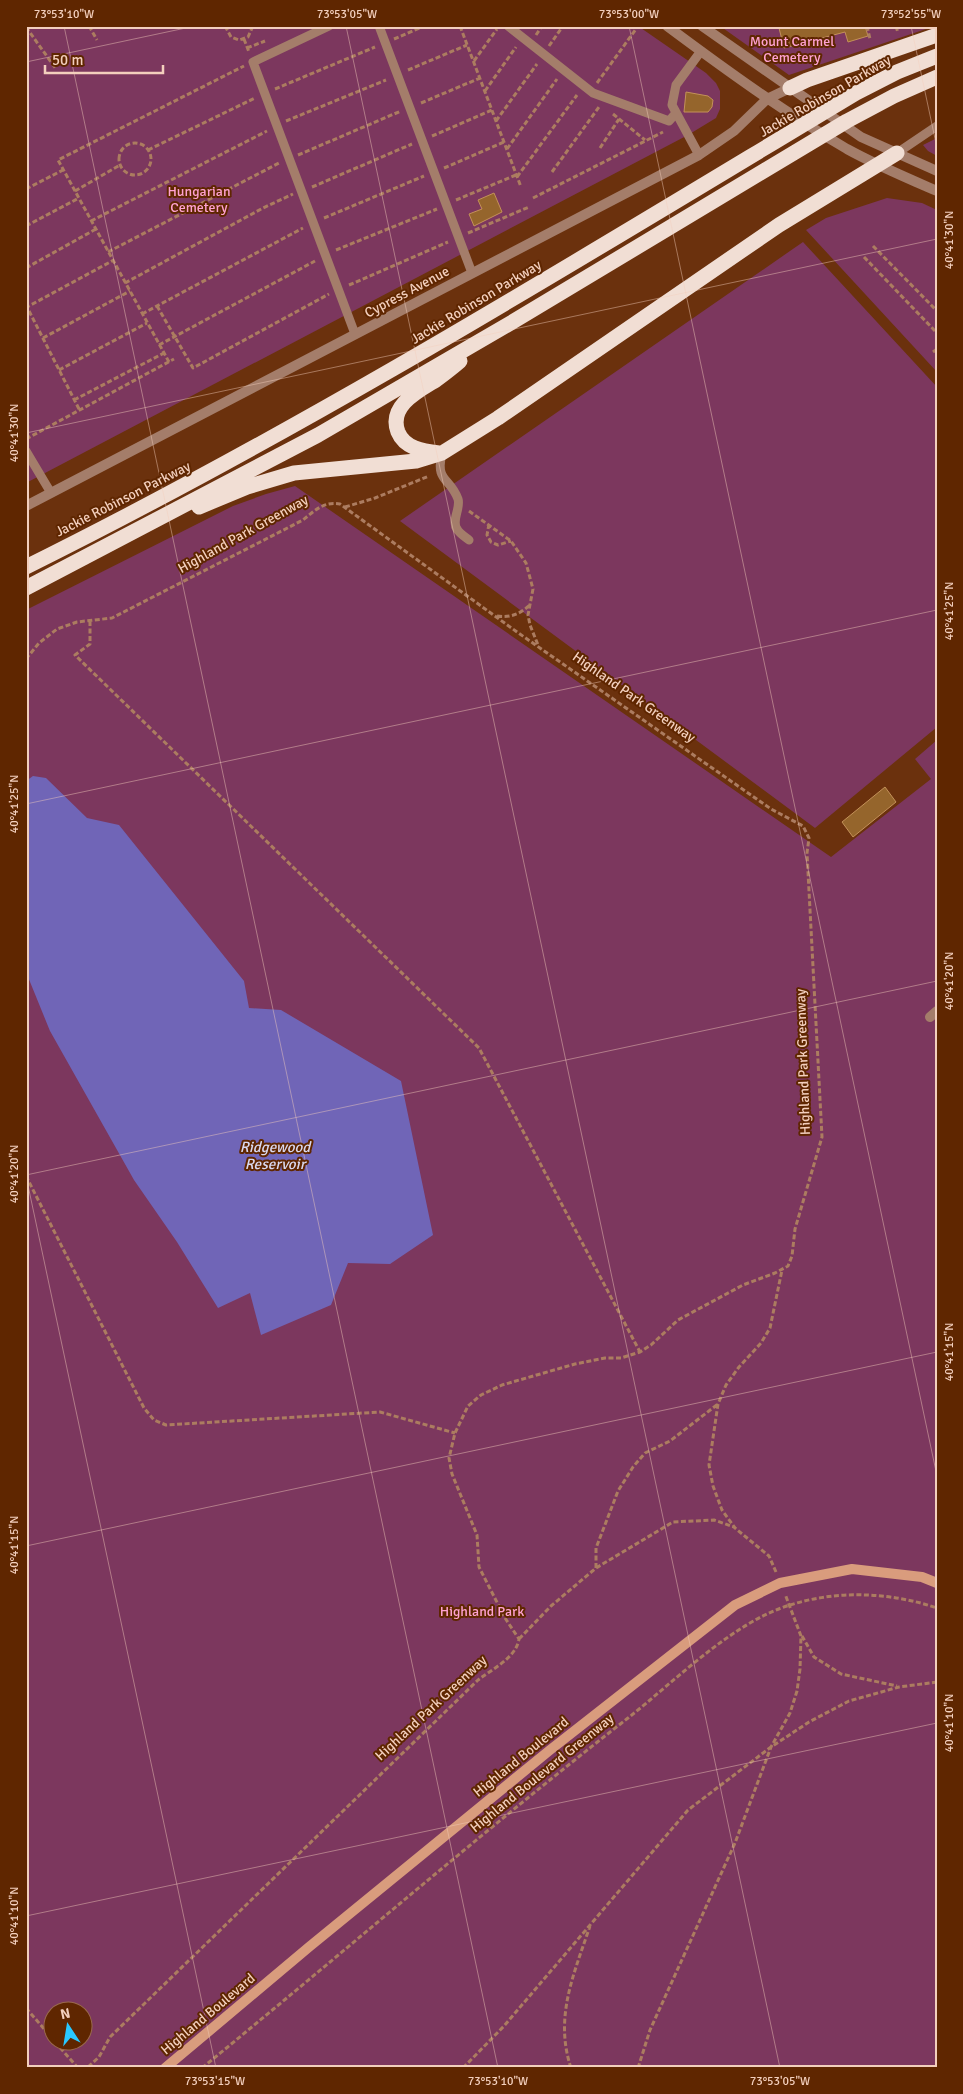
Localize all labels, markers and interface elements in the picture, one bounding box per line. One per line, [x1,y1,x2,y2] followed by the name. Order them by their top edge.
[34,7,94,22] text: 73°53'10"W
[317,7,377,22] text: 73°53'05"W
[599,7,659,22] text: 73°53'00"W
[881,7,941,22] text: 73°52'55"W
[750,33,834,66] park label: Mount Carmel Cemetery
[45,42,162,74] scale bar
[52,51,83,69] text: 50 m
[756,51,894,141] street label: Jackie Robinson Parkway
[167,183,231,216] park label: Hungarian Cemetery
[942,211,957,269] text: 40°41'30"N
[408,256,545,348] street label: Jackie Robinson Parkway
[362,263,452,321] street label: Cypress Avenue
[7,404,22,462] text: 40°41'30"N
[53,457,194,540] street label: Jackie Robinson Parkway
[175,491,312,577] street label: Highland Park Greenway
[942,582,957,640] text: 40°41'25"N
[569,648,699,746] street label: Highland Park Greenway
[7,775,22,833] text: 40°41'25"N
[942,952,957,1010] text: 40°41'20"N
[792,988,814,1135] street label: Highland Park Greenway
[240,1138,312,1173] water label: Ridgewood Reservoir
[7,1145,22,1203] text: 40°41'20"N
[942,1323,957,1381] text: 40°41'15"N
[7,1516,22,1574] text: 40°41'15"N
[440,1603,524,1620] park label: Highland Park
[372,1652,491,1764] street label: Highland Park Greenway
[942,1694,957,1752] text: 40°41'10"N
[467,1710,617,1836] street label: Highland Boulevard Greenway
[470,1713,572,1801] street label: Highland Boulevard
[7,1887,22,1945] text: 40°41'10"N
[157,1970,259,2058] street label: Highland Boulevard
[42,2002,92,2052] north arrow
[59,2004,72,2023] text: N
[185,2074,245,2089] text: 73°53'15"W
[468,2074,528,2089] text: 73°53'10"W
[750,2074,810,2089] text: 73°53'05"W

